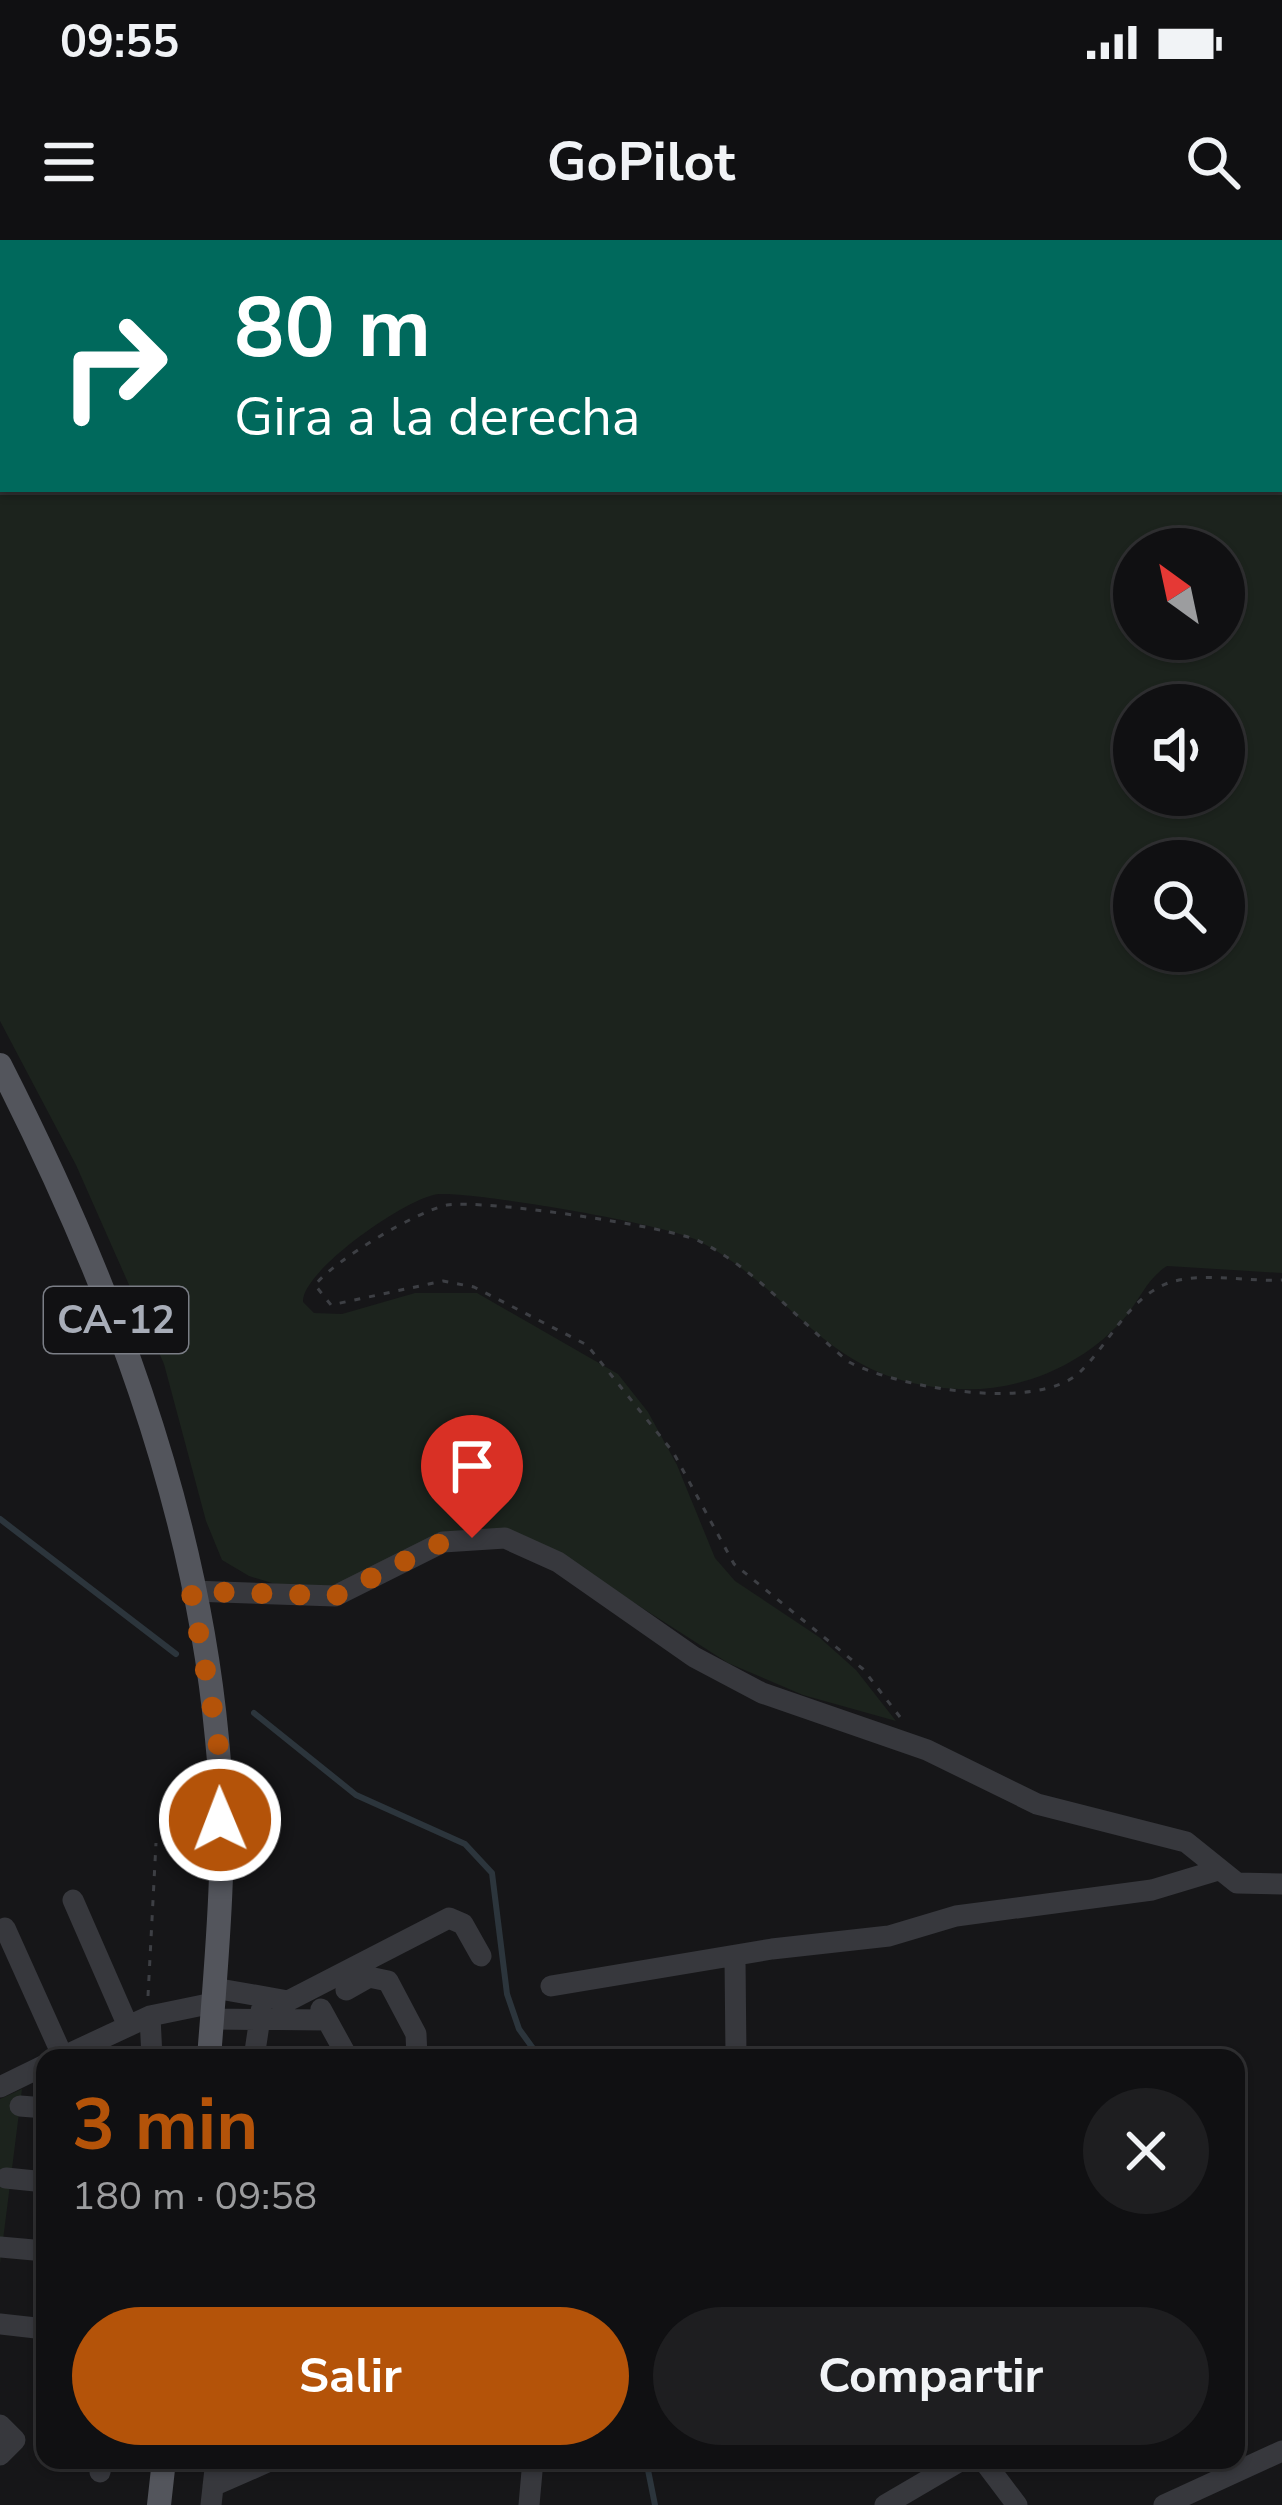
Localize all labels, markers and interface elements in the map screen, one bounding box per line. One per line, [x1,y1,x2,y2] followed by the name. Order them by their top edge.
[60,12,179,73] text: 09:55
[547,125,735,199] text: GoPilot
[36,129,102,195] icon: menu
[1180,129,1246,195] icon: search
[234,271,431,386] text: 80 m
[36,288,192,444] icon: right
[234,380,641,454] text: Gira a la derecha
[1113,528,1245,660] north arrow
[1113,528,1245,972] map controls
[1113,684,1245,816] button: sound
[1113,840,1245,972] button: search
[44,1287,188,1353] road number: CA-12
[421,1415,523,1538] pin
[439,1433,505,1499] icon: arrive
[157,1757,283,1883] position arrow
[72,2076,258,2174] text: 3 min
[1083,2088,1209,2214] button: close
[72,2170,317,2223] text: 180 m · 09:58
[72,2307,629,2445] button: Salir
[653,2307,1209,2445] button: Compartir

